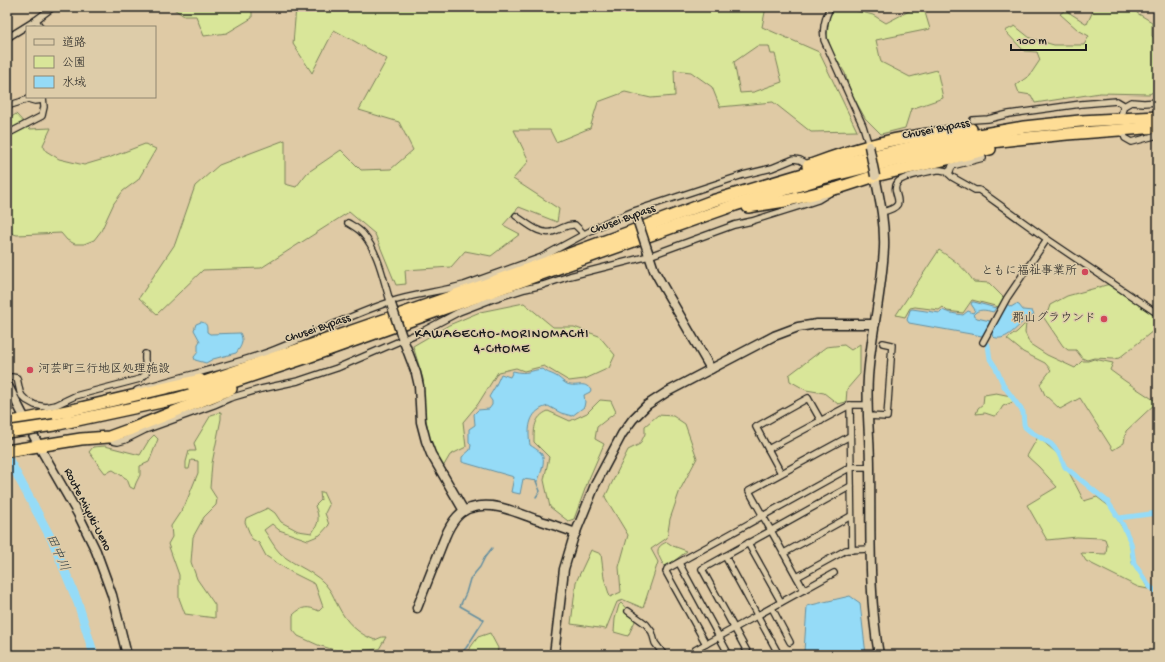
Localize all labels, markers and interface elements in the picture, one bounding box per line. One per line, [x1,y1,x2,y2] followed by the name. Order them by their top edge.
[26,26,156,98] legend
[1011,26,1086,52] scale bar
[1016,35,1047,49] text: 100 m
[62,36,86,51] text: 道路
[62,56,86,71] text: 公園
[62,76,86,91] text: 水域
[901,117,971,143] street label: Chusei Bypass
[589,202,658,238] street label: Chusei Bypass
[981,263,1077,279] place label: ともに福祉事業所
[1080,267,1090,277] marker: ともに福祉事業所
[284,311,353,347] street label: Chusei Bypass
[1012,311,1096,326] place label: 郡山グラウンド
[1099,314,1109,324] marker: 郡山グラウンド
[415,327,589,357] district label: KAWAGECHO-MORINOMACHI 4-CHOME
[38,362,170,377] place label: 河芸町三行地区処理施設
[25,365,35,375] marker: 河芸町三行地区処理施設
[60,466,114,554] street label: Route Miyuki-Ueno
[42,532,73,574] water label: 田中川

